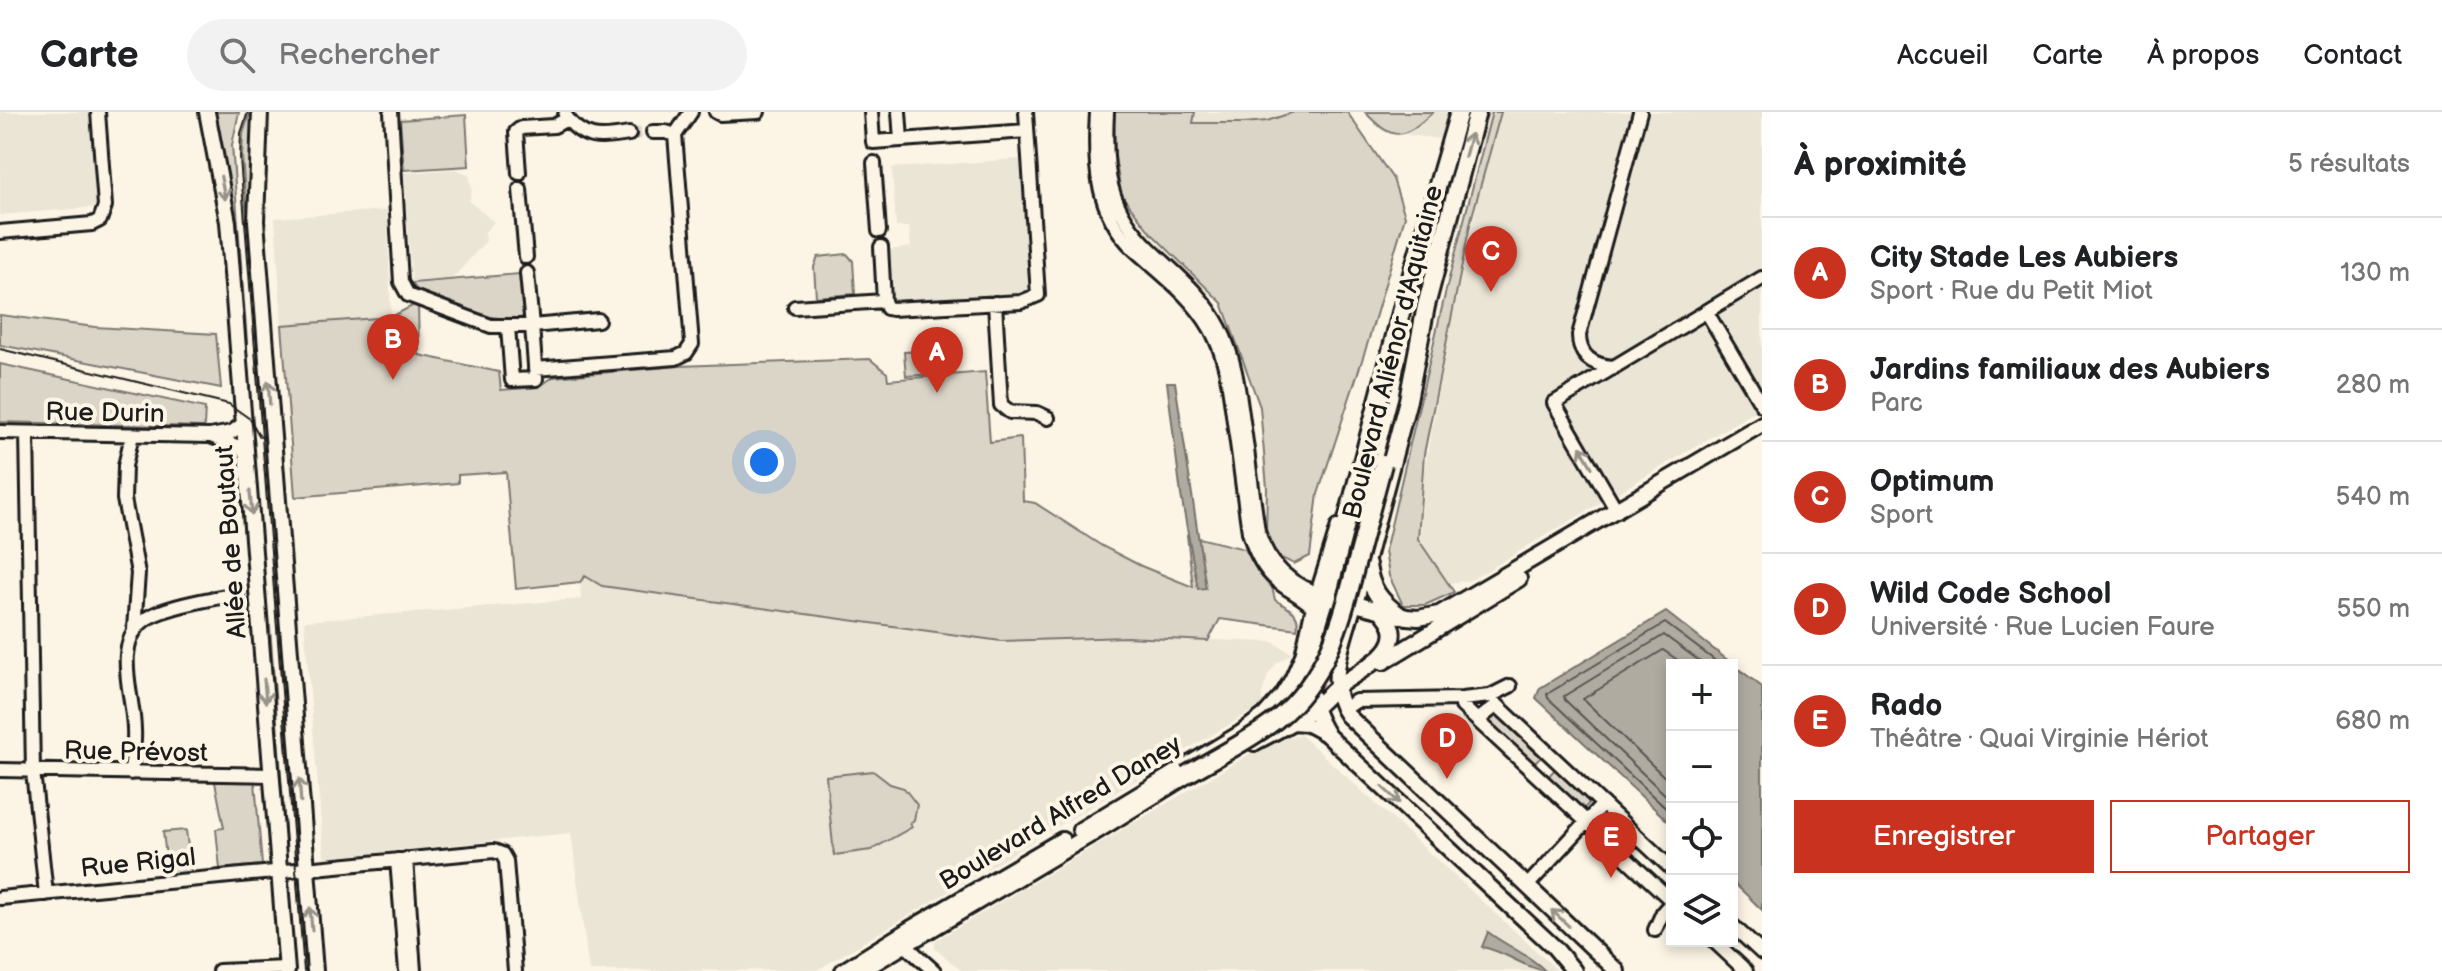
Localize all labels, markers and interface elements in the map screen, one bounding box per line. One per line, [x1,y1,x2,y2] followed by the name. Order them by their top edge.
[187,19,747,91] search box
[40,33,139,78] text: Carte
[215,33,259,77] icon: search
[279,37,439,73] text: Rechercher
[1897,39,1988,72] text: Accueil
[2032,39,2103,72] text: Carte
[2147,39,2259,72] text: À propos
[2303,39,2402,72] text: Contact
[1461,132,1476,158] one-way arrow
[1794,144,1967,185] text: À proximité
[2288,149,2410,180] text: 5 résultats
[216,175,231,201] one-way arrow
[1337,182,1450,523] street label: Boulevard Aliénor d'Aquitaine
[1465,226,1517,292] pin: C
[1870,240,2178,276] text: City Stade Les Aubiers
[1812,258,1828,289] text: A
[2340,258,2410,289] text: 130 m
[1870,276,2153,307] text: Sport · Rue du Petit Miot
[367,314,419,380] pin: B
[911,327,963,393] pin: A
[1870,352,2270,388] text: Jardins familiaux des Aubiers
[1811,370,1829,401] text: B
[2336,370,2410,401] text: 280 m
[261,380,276,407] one-way arrow
[1870,388,1923,419] text: Parc
[45,397,165,430] street label: Rue Durin
[744,442,784,482] your location
[209,444,254,640] street label: Allée de Boutaut
[1578,446,1594,469] one-way arrow
[1870,464,1994,500] text: Optimum
[1811,482,1829,513] text: C
[2335,482,2410,513] text: 540 m
[244,489,259,516] one-way arrow
[1870,500,1933,531] text: Sport
[1870,576,2111,612] text: Wild Code School
[1811,594,1829,625] text: D
[2336,594,2410,625] text: 550 m
[1870,612,2215,643] text: Université · Rue Lucien Faure
[1666,659,1738,947] map controls
[1666,659,1738,731] button: +
[258,678,273,704] one-way arrow
[1870,688,1942,724] text: Rado
[1812,706,1828,737] text: E
[2335,706,2410,737] text: 680 m
[1421,713,1473,779] pin: D
[1870,724,2209,755] text: Théâtre · Quai Virginie Hériot
[934,729,1187,898] street label: Boulevard Alfred Daney
[1666,731,1738,803] button: −
[64,736,208,769] street label: Rue Prévost
[293,777,308,804] one-way arrow
[1380,785,1400,803] one-way arrow
[1794,800,2094,873] button: Enregistrer
[2110,800,2410,873] button: Partager
[1666,803,1738,875] button: locate
[1585,812,1637,878] pin: E
[79,842,197,885] street label: Rue Rigal
[1666,875,1738,947] button: layers
[303,906,318,933] one-way arrow
[1551,909,1571,927] one-way arrow

